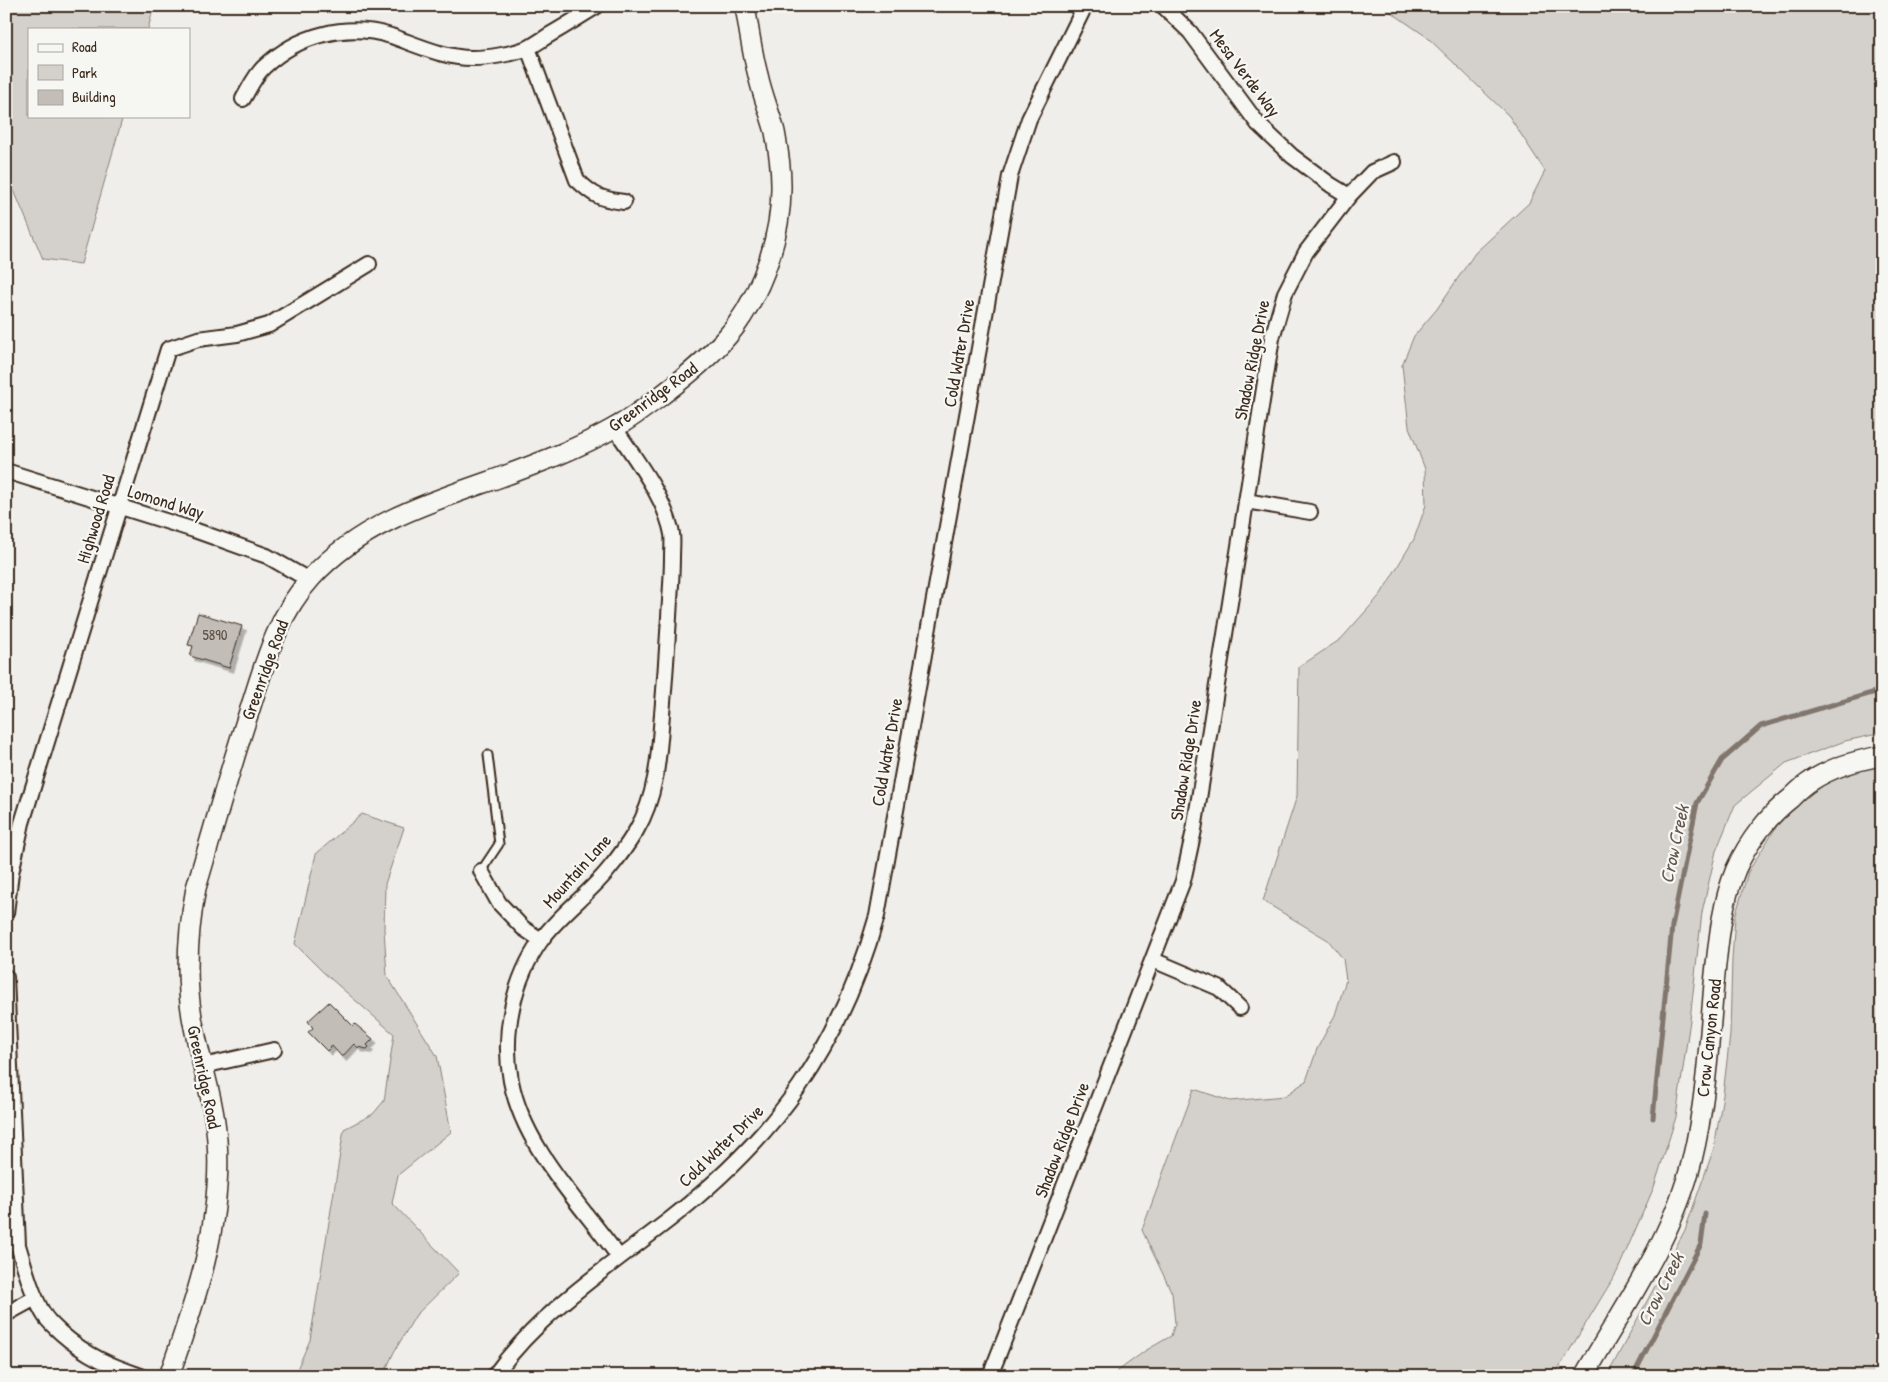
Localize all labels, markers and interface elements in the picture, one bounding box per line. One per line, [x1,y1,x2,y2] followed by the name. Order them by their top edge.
[1204,24,1287,122] street label: Mesa Verde Way
[28,28,190,118] legend
[72,36,97,57] text: Road
[72,62,97,83] text: Park
[72,86,116,107] text: Building
[937,297,980,409] street label: Cold Water Drive
[1228,298,1275,422] street label: Shadow Ridge Drive
[603,356,702,438] street label: Greenridge Road
[70,471,121,566] street label: Highwood Road
[125,478,208,525] street label: Lomond Way
[235,616,294,723] street label: Greenridge Road
[202,624,228,645] house number: 5890
[865,696,908,808] street label: Cold Water Drive
[1164,698,1207,822] street label: Shadow Ridge Drive
[1653,800,1695,885] water label: Crow Creek
[537,828,617,913] street label: Mountain Lane
[1690,978,1727,1098] street label: Crow Canyon Road
[181,1023,228,1131] street label: Greenridge Road
[1028,1078,1095,1201] street label: Shadow Ridge Drive
[673,1099,769,1193] street label: Cold Water Drive
[1630,1246,1691,1330] water label: Crow Creek

